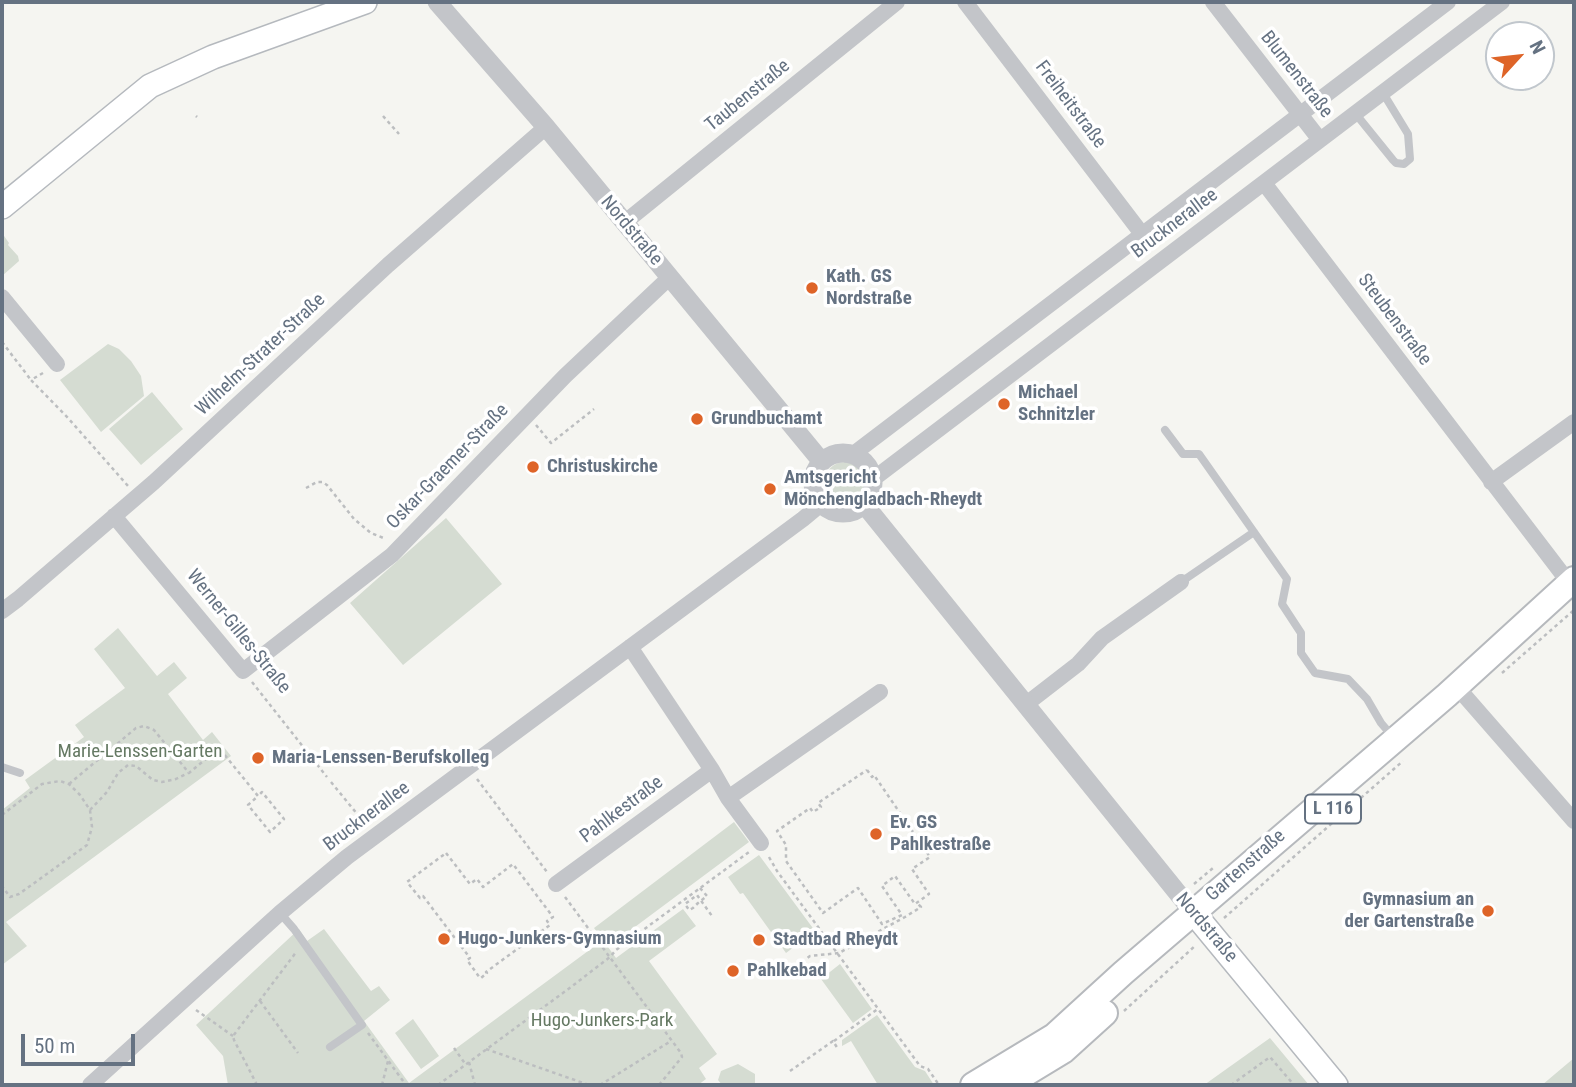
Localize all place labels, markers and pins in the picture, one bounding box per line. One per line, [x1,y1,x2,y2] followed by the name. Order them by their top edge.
[826,266,912,310] place label: Kath. GS Nordstraße
[804,280,820,296] marker: Kath. GS Nordstraße
[1018,382,1095,426] place label: Michael Schnitzler
[996,396,1012,412] marker: Michael Schnitzler
[711,408,822,430] place label: Grundbuchamt
[689,411,705,427] marker: Grundbuchamt
[547,456,658,478] place label: Christuskirche
[525,459,541,475] marker: Christuskirche
[784,467,982,511] place label: Amtsgericht Mönchengladbach-Rheydt
[762,481,778,497] marker: Amtsgericht Mönchengladbach-Rheydt
[272,747,489,769] place label: Maria-Lenssen-Berufskolleg
[250,750,266,766] marker: Maria-Lenssen-Berufskolleg
[890,812,991,856] place label: Ev. GS Pahlkestraße
[868,826,884,842] marker: Ev. GS Pahlkestraße
[1345,889,1474,933] place label: Gymnasium an der Gartenstraße
[1480,903,1496,919] marker: Gymnasium an der Gartenstraße
[458,928,661,950] place label: Hugo-Junkers-Gymnasium
[773,929,898,951] place label: Stadtbad Rheydt
[436,931,452,947] marker: Hugo-Junkers-Gymnasium
[751,932,767,948] marker: Stadtbad Rheydt
[747,960,827,982] place label: Pahlkebad
[725,963,741,979] marker: Pahlkebad

